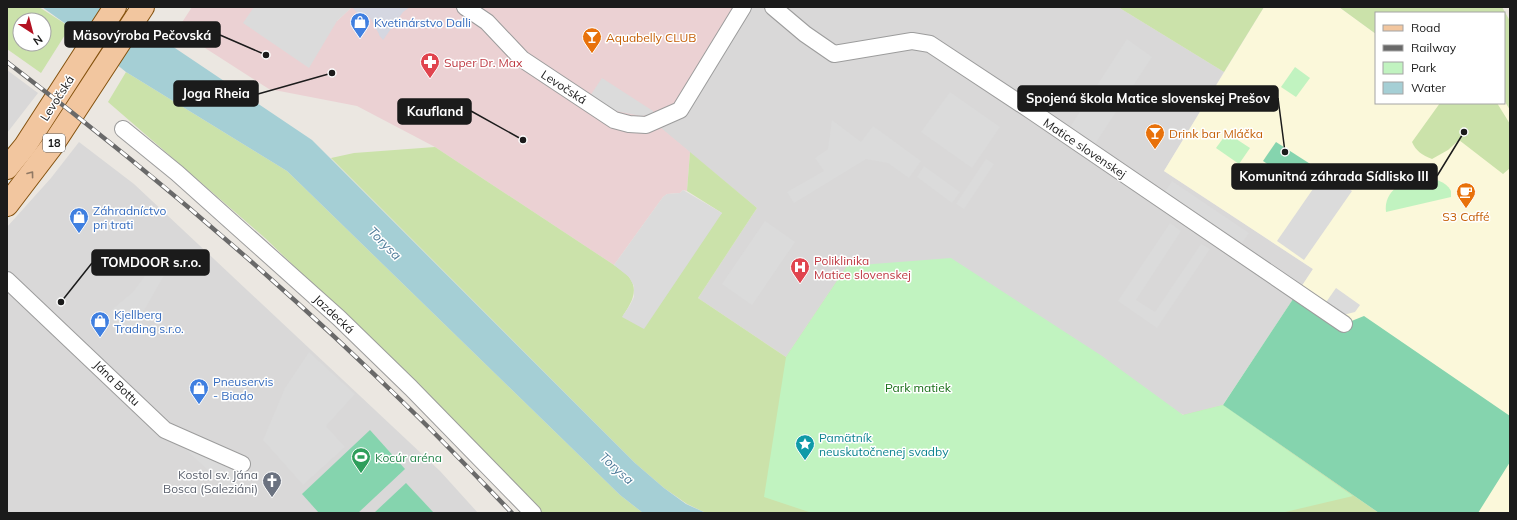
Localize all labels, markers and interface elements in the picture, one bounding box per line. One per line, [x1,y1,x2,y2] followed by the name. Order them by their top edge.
[349,11,371,39] shop icon: Kvetinárstvo Dalli
[12,12,52,52] north arrow
[1375,12,1505,104] legend
[374,15,471,30] place label: Kvetinárstvo Dalli
[1411,20,1440,35] text: Road
[65,22,220,47] callout: Mäsovýroba Pečovská
[581,26,603,54] bar icon: Aquabelly CLUB
[73,27,211,44] text: Mäsovýroba Pečovská
[606,30,696,45] place label: Aquabelly CLUB
[30,32,45,48] text: N
[1411,40,1457,55] text: Railway
[419,51,441,79] pharmacy icon: Super Dr. Max
[444,55,523,70] place label: Super Dr. Max
[1411,60,1437,75] text: Park
[538,67,590,107] street label: Levočská
[37,72,77,124] street label: Levočská
[1411,80,1447,95] text: Water
[174,81,258,106] callout: Joga Rheia
[182,85,250,101] text: Joga Rheia
[1018,86,1278,111] callout: Spojená škola Matice slovenskej Prešov
[1026,90,1271,106] text: Spojená škola Matice slovenskej Prešov
[398,99,471,124] callout: Kaufland
[407,103,463,119] text: Kaufland
[1041,115,1129,181] street label: Matice slovenskej
[1144,122,1166,150] bar icon: Drink bar Mláčka
[1169,126,1263,141] place label: Drink bar Mláčka
[43,134,65,152] road number: 18
[1232,164,1437,189] callout: Komunitná záhrada Sídlisko III
[1239,168,1429,184] text: Komunitná záhrada Sídlisko III
[26,171,34,178] one-way arrow
[1455,181,1477,209] cafe icon: S3 Caffé
[93,203,166,232] place label: Záhradníctvo pri trati
[68,206,90,234] shop icon: Záhradníctvo pri trati
[1442,209,1490,224] place label: S3 Caffé
[365,223,405,263] water label: Torysa
[92,250,209,275] callout: TOMDOOR s.r.o.
[814,253,911,282] place label: Poliklinika Matice slovenskej
[101,254,201,270] text: TOMDOOR s.r.o.
[789,256,811,284] hospital icon: Poliklinika Matice slovenskej
[310,291,358,337] street label: Jazdecká
[114,307,184,336] place label: Kjellberg Trading s.r.o.
[89,310,111,338] shop icon: Kjellberg Trading s.r.o.
[91,357,143,409] street label: Jána Bottu
[213,374,274,403] place label: Pneuservis - Biado
[188,377,210,405] shop icon: Pneuservis - Biado
[885,380,952,395] park label: Park matiek
[819,430,949,459] place label: Pamätník neuskutočnenej svadby
[794,433,816,461] place icon: Pamätník neuskutočnenej svadby
[350,446,372,474] sports icon: Kocúr aréna
[597,449,638,488] water label: Torysa
[375,450,442,465] place label: Kocúr aréna
[163,467,258,496] place label: Kostol sv. Jána Bosca (Saleziáni)
[261,470,283,498] church icon: Kostol sv. Jána Bosca (Saleziáni)

